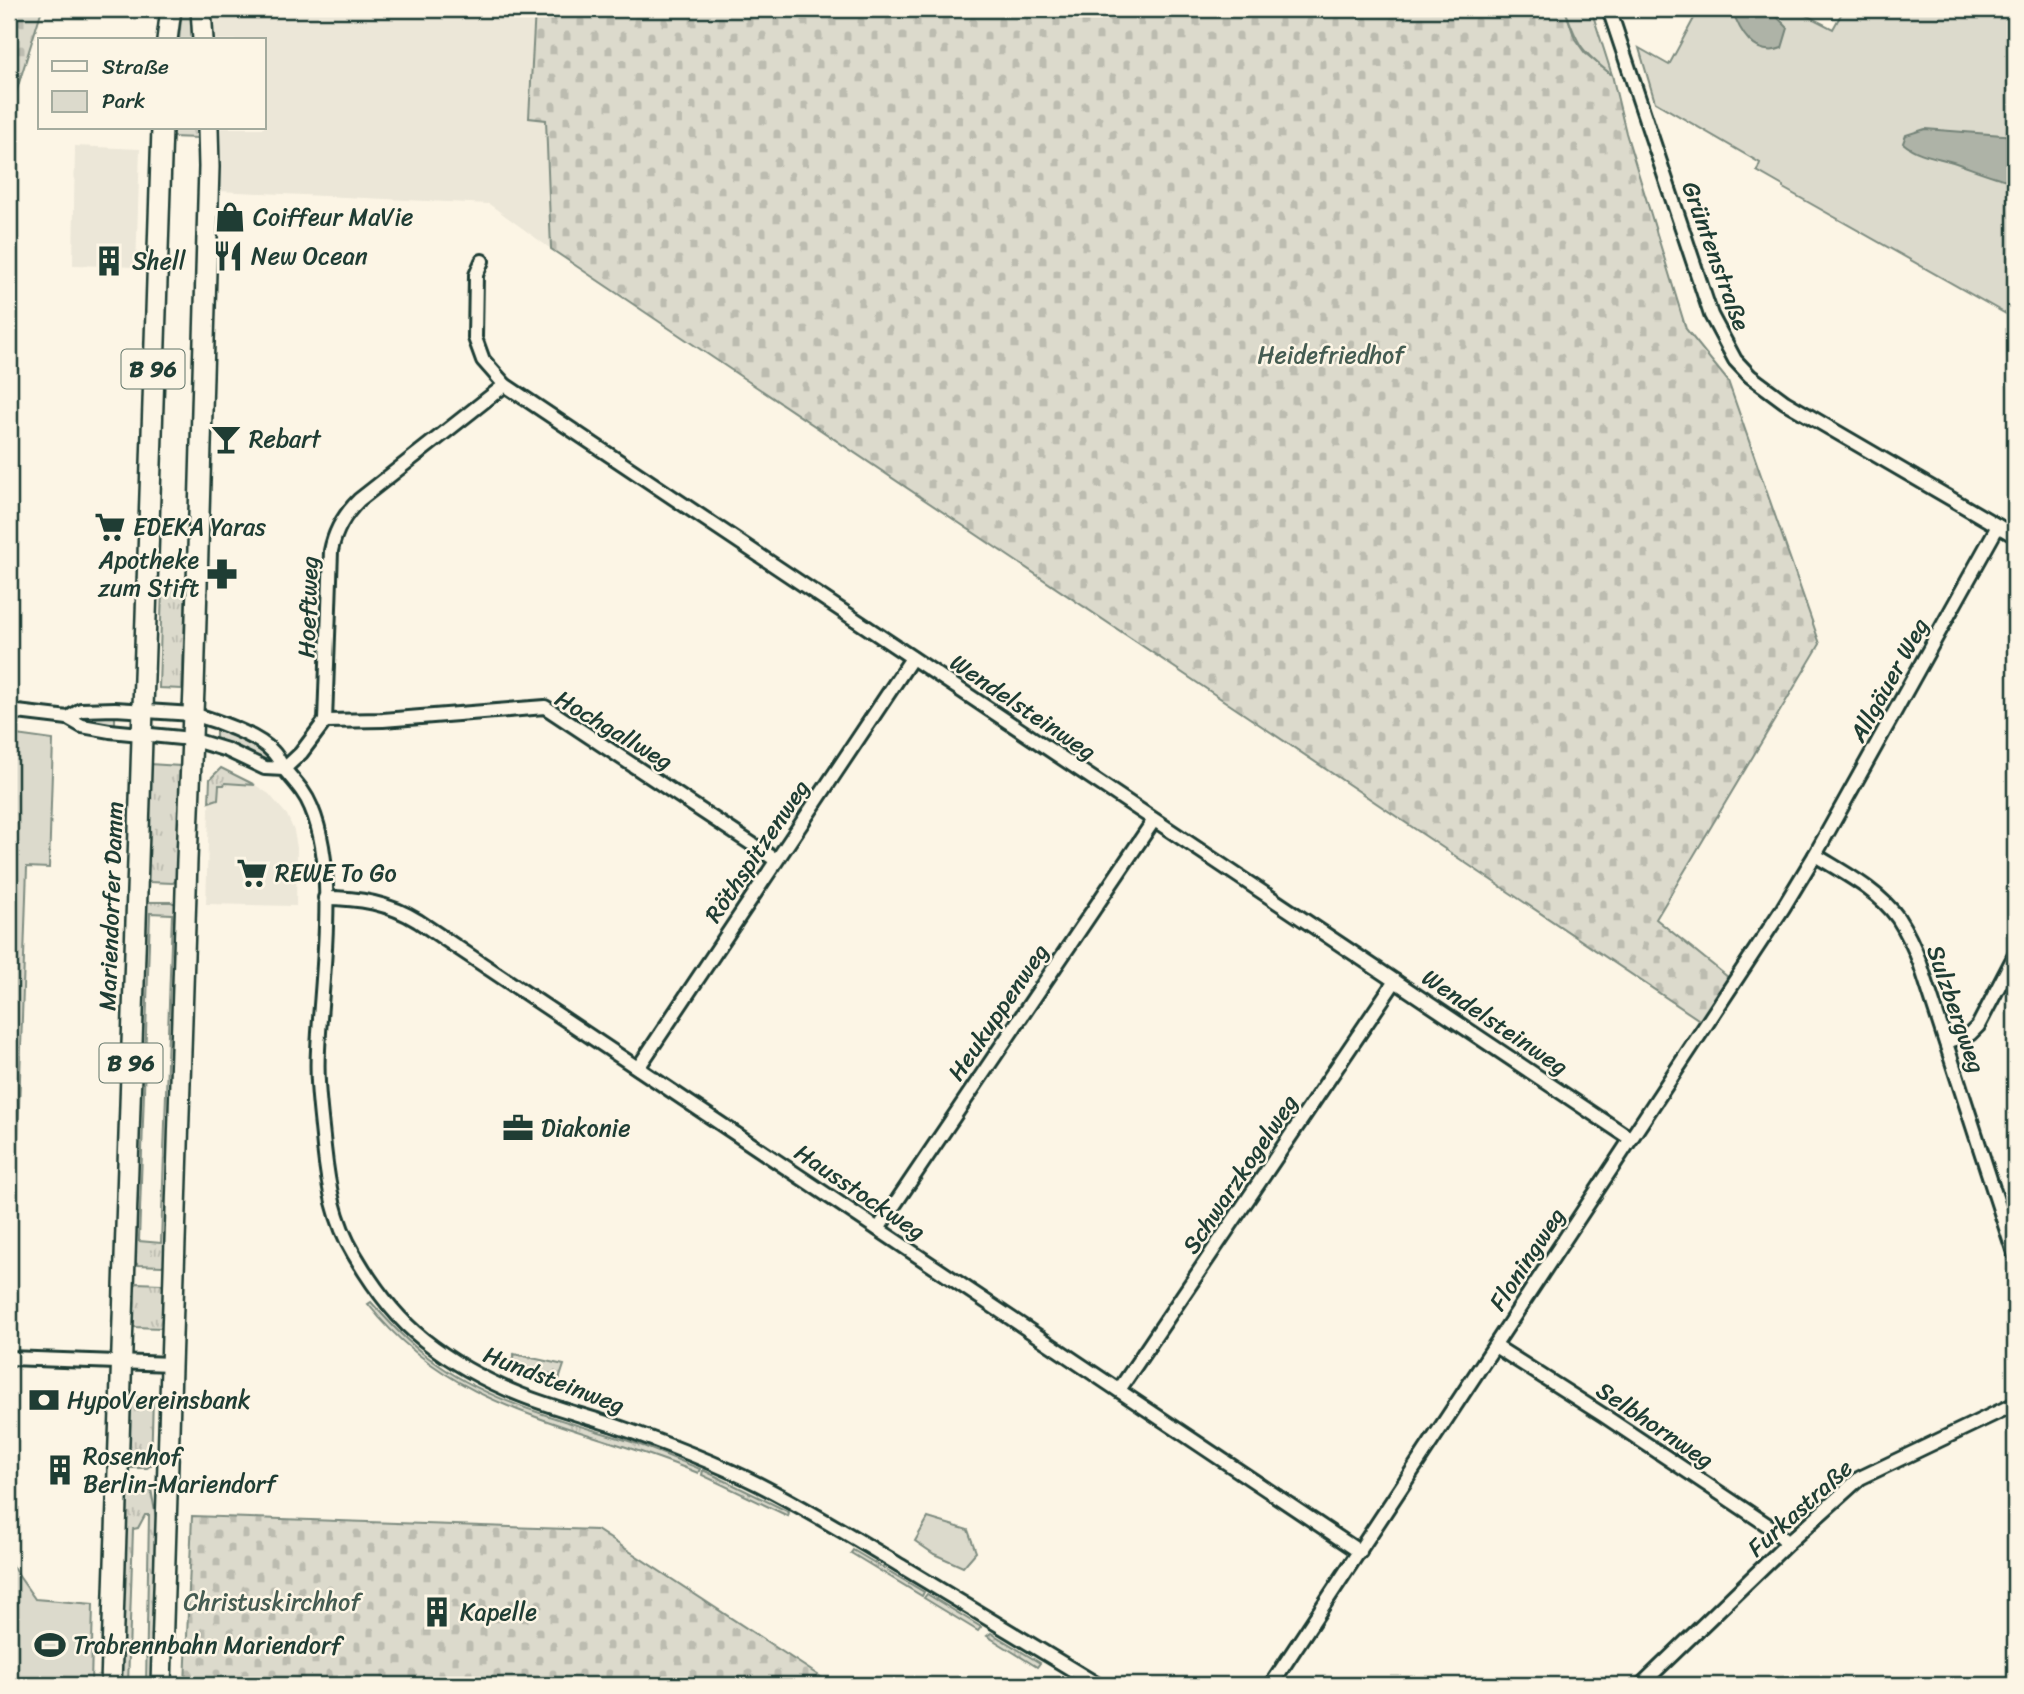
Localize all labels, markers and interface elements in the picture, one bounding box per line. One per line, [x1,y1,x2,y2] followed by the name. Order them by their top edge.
[38,38,266,130] legend
[102,48,169,86] text: Straße
[102,82,145,120] text: Park
[1670,175,1763,337] street label: Grüntenstraße
[253,196,413,238] place label: Coiffeur MaVie
[213,200,247,234] shop icon: Coiffeur MaVie
[251,235,368,277] place label: New Ocean
[211,239,245,273] restaurant icon: New Ocean
[132,240,187,282] place label: Shell
[92,244,126,278] building icon: Shell
[1258,334,1407,376] park label: Heidefriedhof
[122,350,184,388] road number: B 96
[249,418,322,460] place label: Rebart
[209,422,243,456] bar icon: Rebart
[133,506,266,548] place label: EDEKA Yaras
[93,510,127,544] supermarket icon: EDEKA Yaras
[97,539,200,609] place label: Apotheke zum Stift
[285,555,331,659] street label: Hoeftweg
[205,557,239,591] pharmacy icon: Apotheke zum Stift
[1837,610,1941,751] street label: Allgäuer Weg
[941,642,1105,772] street label: Wendelsteinweg
[547,678,681,782] street label: Hochgallweg
[693,770,821,932] street label: Röthspitzenweg
[86,801,136,1011] street label: Mariendorfer Damm
[275,852,397,894] place label: REWE To Go
[235,856,269,890] supermarket icon: REWE To Go
[936,934,1060,1090] street label: Heukuppenweg
[1914,939,1998,1079] street label: Sulzbergweg
[1413,957,1577,1087] street label: Wendelsteinweg
[100,1044,162,1082] road number: B 96
[1171,1085,1309,1263] street label: Schwarzkogelweg
[541,1107,631,1149] place label: Diakonie
[501,1111,535,1145] office icon: Diakonie
[786,1132,934,1252] street label: Hausstockweg
[1477,1198,1577,1320] street label: Floningweg
[477,1334,631,1426] street label: Hundsteinweg
[1587,1370,1723,1480] street label: Selbhornweg
[67,1379,251,1421] place label: HypoVereinsbank
[27,1383,61,1417] bank icon: HypoVereinsbank
[83,1435,279,1505] place label: Rosenhof Berlin-Mariendorf
[1737,1448,1863,1568] street label: Furkastraße
[43,1453,77,1487] building icon: Rosenhof Berlin-Mariendorf
[183,1581,363,1623] park label: Christuskirchhof
[460,1591,537,1633] place label: Kapelle
[420,1595,454,1629] building icon: Kapelle
[73,1624,345,1666] place label: Trabrennbahn Mariendorf
[33,1628,67,1662] sports icon: Trabrennbahn Mariendorf

